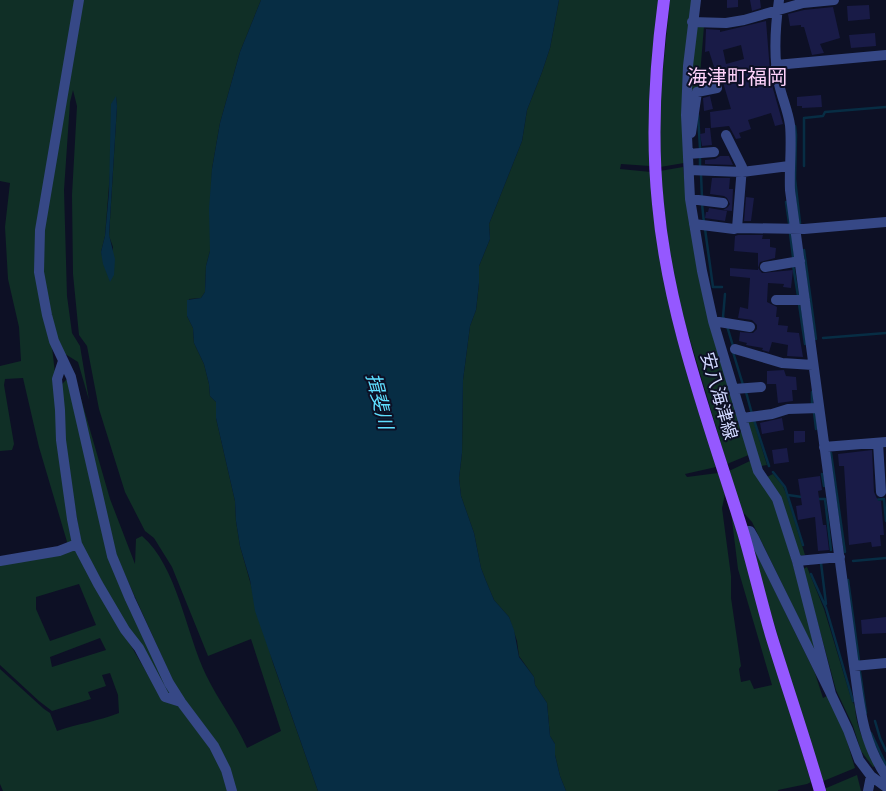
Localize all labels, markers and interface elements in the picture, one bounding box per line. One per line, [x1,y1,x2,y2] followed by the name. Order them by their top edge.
[687,66,787,89] district label: 海津町福岡
[696,350,742,442] street label: 安八海津線
[361,371,397,433] water label: 揖斐川

